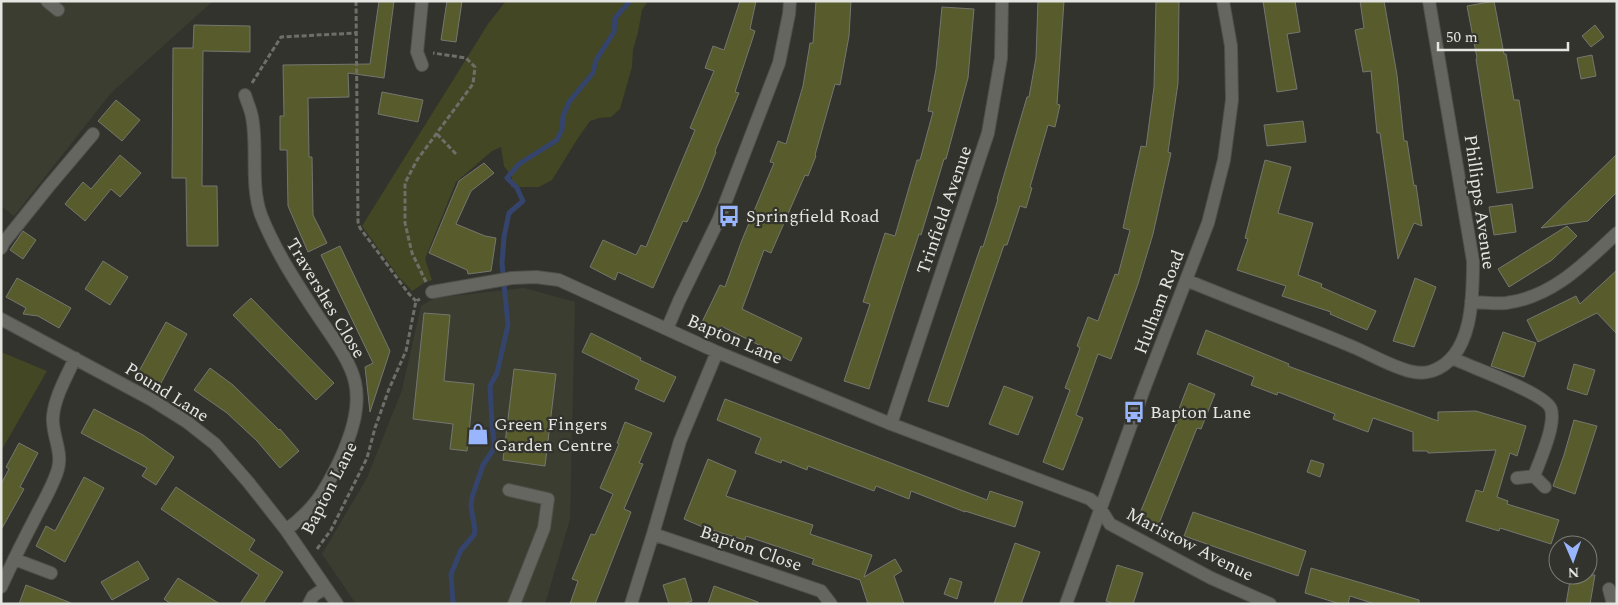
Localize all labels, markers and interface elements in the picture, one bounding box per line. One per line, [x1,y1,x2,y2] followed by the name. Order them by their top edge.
[1438,20,1568,52] scale bar
[1446,26,1478,49] text: 50 m
[1457,133,1502,271] street label: Phillipps Avenue
[910,142,979,278] street label: Trinfield Avenue
[716,203,742,229] bus stop icon: Springfield Road
[746,203,880,230] place label: Springfield Road
[279,233,372,364] street label: Travershes Close
[1127,246,1192,358] street label: Hulham Road
[683,307,787,372] street label: Bapton Lane
[119,356,214,429] street label: Pound Lane
[1121,399,1147,425] bus stop icon: Bapton Lane
[1150,399,1251,426] place label: Bapton Lane
[494,411,612,459] place label: Green Fingers Garden Centre
[465,421,491,447] shop icon: Green Fingers Garden Centre
[294,437,364,539] street label: Bapton Lane
[1121,501,1258,588] street label: Maristow Avenue
[696,518,806,579] street label: Bapton Close
[1548,535,1598,585] north arrow
[1567,562,1580,583] text: N

